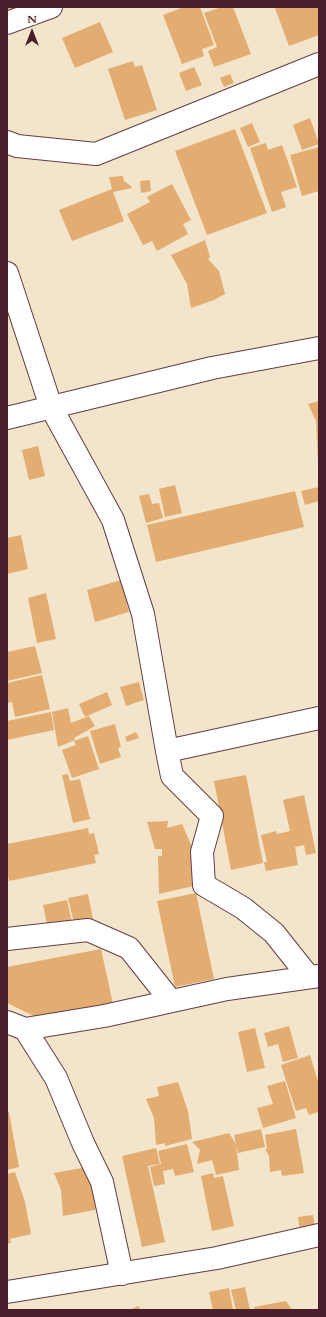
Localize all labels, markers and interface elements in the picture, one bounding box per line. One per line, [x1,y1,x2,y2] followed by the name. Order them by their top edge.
[12,12,52,52] north arrow
[27,12,37,27] text: N

